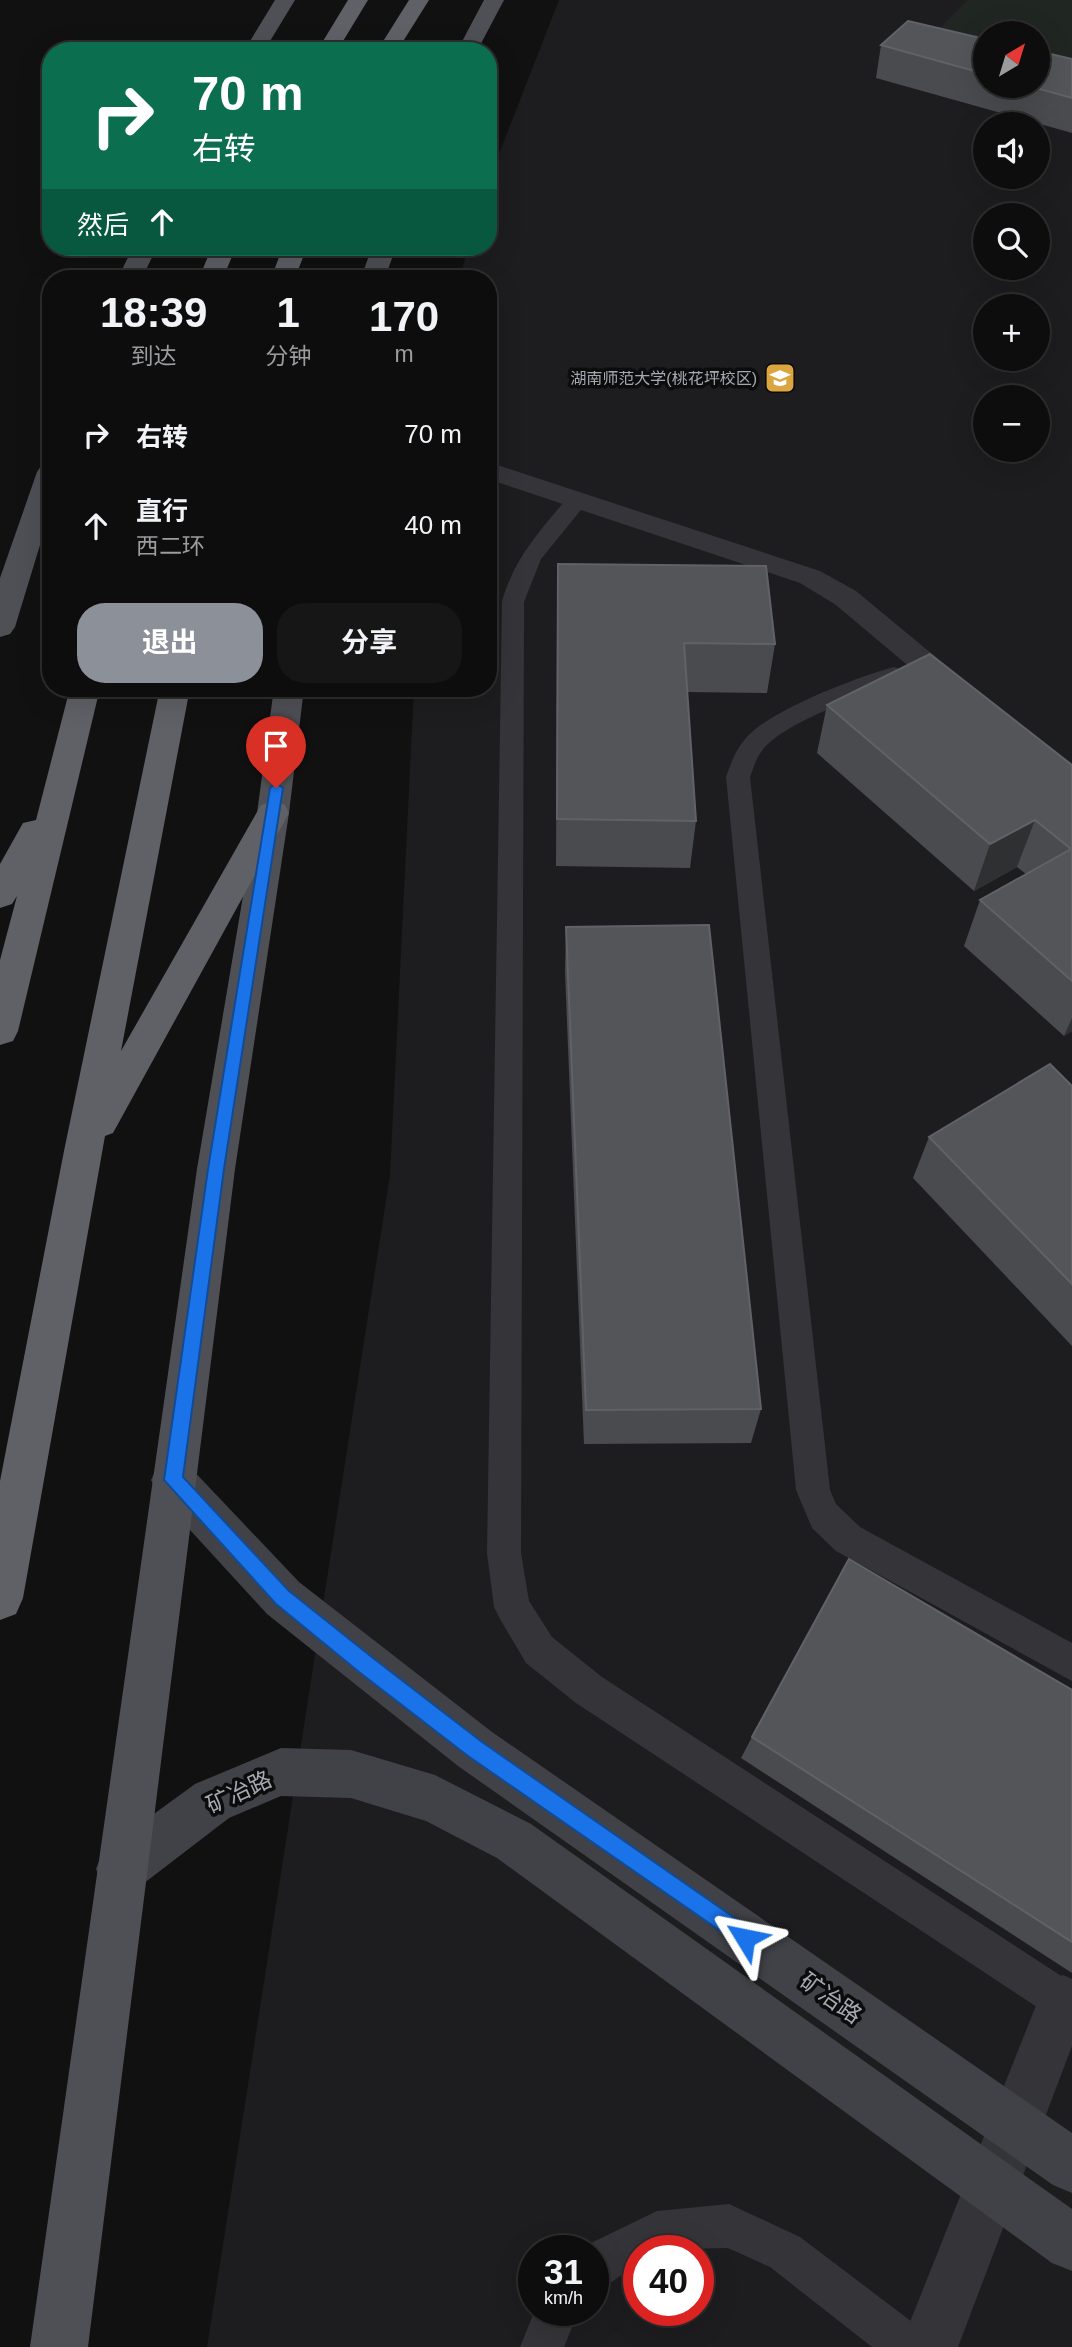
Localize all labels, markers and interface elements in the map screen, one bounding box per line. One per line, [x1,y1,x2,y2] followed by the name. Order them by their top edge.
[973,21,1050,98] north arrow
[973,21,1050,462] map controls
[192,66,304,120] text: 70 m
[77,70,168,161] icon: right
[973,112,1050,189] button: sound
[192,131,256,167] text: 右转
[143,203,181,241] icon: ahead
[973,203,1050,280] button: search
[77,210,129,240] text: 然后
[100,289,207,336] text: 18:39
[276,289,300,336] text: 1
[369,293,439,340] text: 170
[973,294,1050,371] button: +
[395,341,414,367] text: m
[131,343,177,369] text: 到达
[265,343,311,369] text: 分钟
[763,361,797,395] school or university icon: 湖南师范大学(桃花坪校区)
[570,370,757,387] place label: 湖南师范大学(桃花坪校区)
[973,385,1050,462] button: −
[77,416,115,454] icon: right
[404,419,462,449] text: 70 m
[136,422,188,452] text: 右转
[136,496,188,526] text: 直行
[77,507,115,545] icon: ahead
[404,510,462,540] text: 40 m
[136,533,205,559] text: 西二环
[77,603,263,683] button: 退出
[277,603,462,683] button: 分享
[246,716,306,788] pin
[257,727,295,765] icon: arrive
[202,1766,276,1818] street label: 矿冶路
[708,1901,782,1975] position arrow
[795,1968,867,2028] street label: 矿冶路
[623,2235,714,2326] speed limit sign: 40
[544,2252,583,2291] text: 31
[544,2288,583,2308] text: km/h

